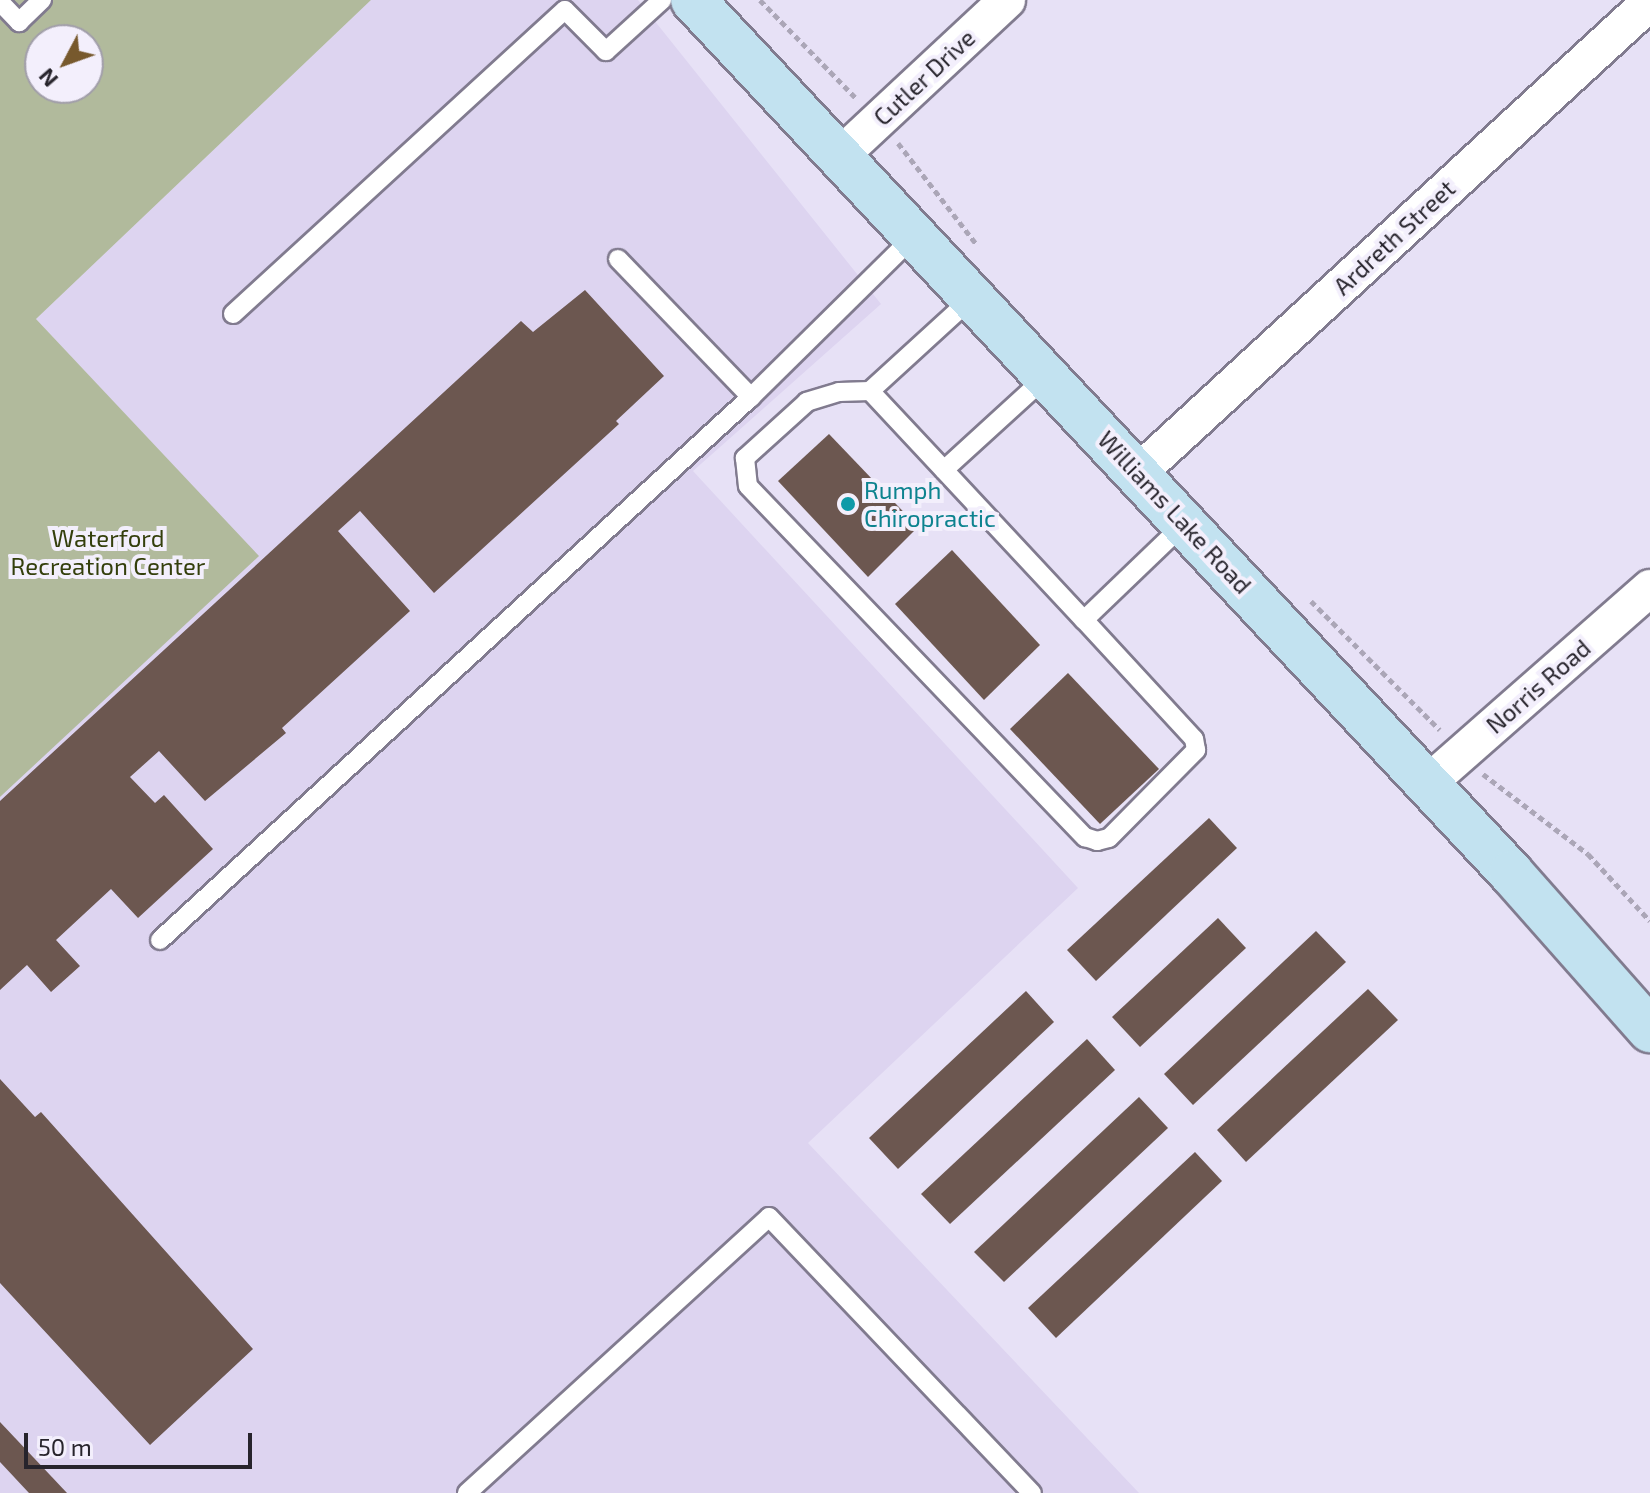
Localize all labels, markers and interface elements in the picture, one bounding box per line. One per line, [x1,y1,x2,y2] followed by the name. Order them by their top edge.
[867,23,981,131] street label: Cutler Drive
[24,24,104,104] north arrow
[32,64,62,93] text: N
[1327,173,1461,301] street label: Ardreth Street
[1092,425,1258,599] street label: Williams Lake Road
[864,476,996,532] place label: Rumph Chiropractic
[839,495,857,513] marker: Rumph Chiropractic
[11,524,205,580] park label: Waterford Recreation Center
[1480,633,1596,739] street label: Norris Road
[28,1417,256,1467] scale bar
[38,1432,92,1461] text: 50 m

